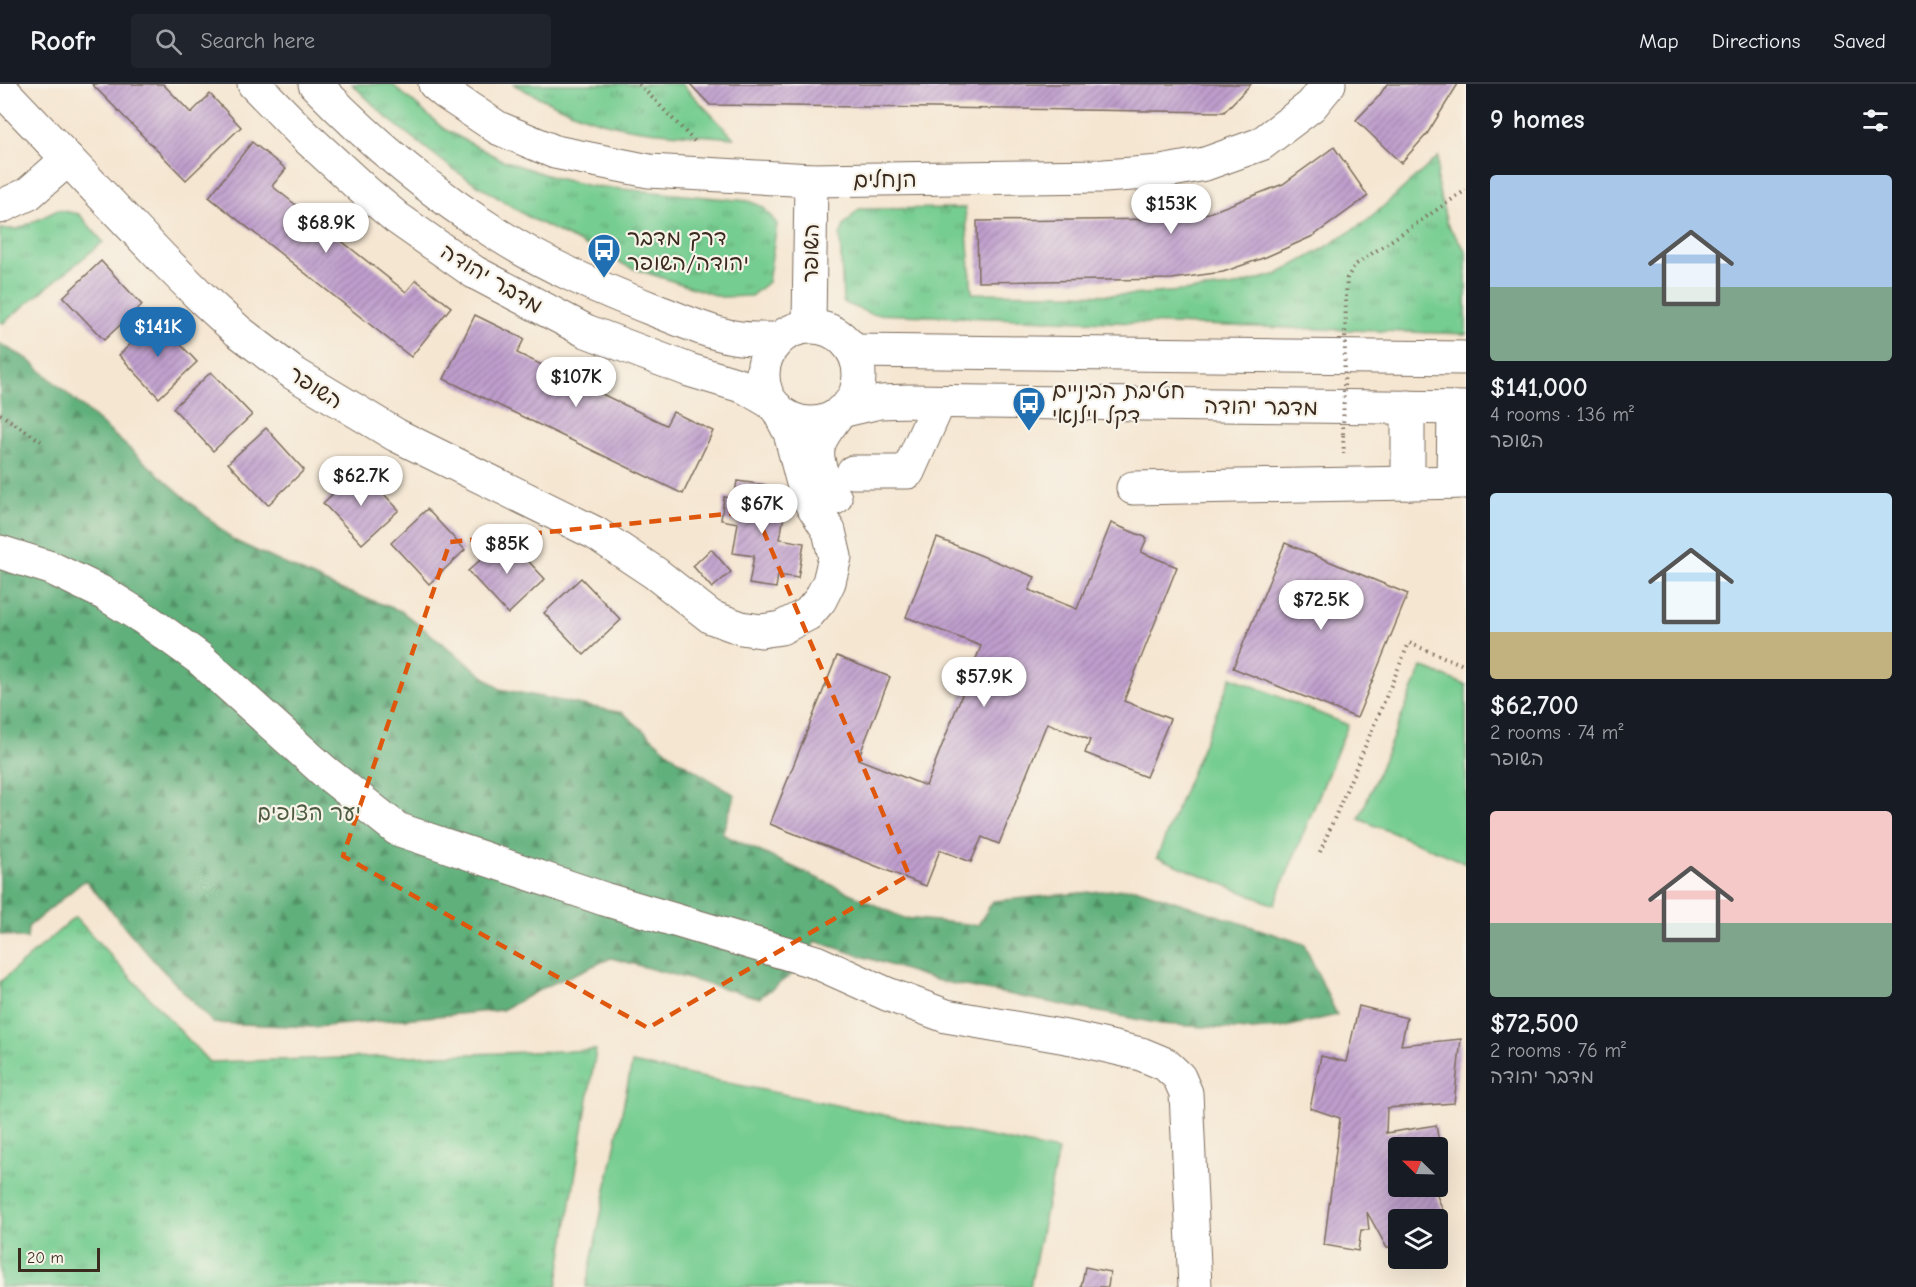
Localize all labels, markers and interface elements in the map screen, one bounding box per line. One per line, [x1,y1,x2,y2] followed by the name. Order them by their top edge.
[131,14,551,68] search box
[30,25,95,57] text: Roofr
[152,25,185,58] icon: search
[200,28,315,54] text: Search here
[1639,29,1679,53] text: Map
[1712,29,1801,53] text: Directions
[1834,29,1886,53] text: Saved
[1859,104,1892,137] icon: filters
[1490,105,1585,135] text: 9 homes
[853,166,917,194] street label: הנחלים
[1129,184,1213,235] pin: $153K
[1145,192,1197,215] text: $153K
[277,203,375,254] pin: $68.9K
[297,211,355,234] text: $68.9K
[1637,214,1745,322] icon: home
[797,223,825,283] street label: השופר
[627,225,749,276] place label: דרך מדבר יהודה/השופר
[586,232,622,279] bus stop icon: דרך מדבר יהודה/השופר
[436,238,547,319] street label: מדבר יהודה
[116,307,200,358] pin: $141K
[134,315,182,338] text: $141K
[534,357,618,408] pin: $107K
[284,361,347,415] street label: השופר
[550,365,602,388] text: $107K
[1490,373,1588,403] text: $141,000
[1052,378,1185,429] place label: חטיבת הביניים דקל וילנאי
[1011,385,1047,432] bus stop icon: חטיבת הביניים דקל וילנאי
[1204,393,1318,421] street label: מדבר יהודה
[1490,403,1634,426] text: 4 rooms · 136 m²
[1490,429,1544,452] text: השופר
[312,456,410,507] pin: $62.7K
[333,464,389,487] text: $62.7K
[726,484,798,535] pin: $67K
[741,492,783,515] text: $67K
[471,524,543,575] pin: $85K
[485,532,529,555] text: $85K
[1637,532,1745,640] icon: home
[1272,580,1370,631] pin: $72.5K
[1293,588,1349,611] text: $72.5K
[935,657,1033,708] pin: $57.9K
[956,665,1013,688] text: $57.9K
[1490,691,1579,721] text: $62,700
[1490,721,1623,744] text: 2 rooms · 74 m²
[1490,747,1544,770] text: השופר
[257,800,361,826] park label: יער הצופים
[1637,850,1745,958] icon: home
[1490,1009,1579,1039] text: $72,500
[1490,1039,1626,1062] text: 2 rooms · 76 m²
[1490,1065,1594,1088] text: מדבר יהודה
[1388,1137,1448,1197] north arrow
[1388,1137,1448,1269] map controls
[1388,1209,1448,1269] button: layers
[18,1245,100,1272] scale bar
[27,1249,64,1267] text: 20 m

